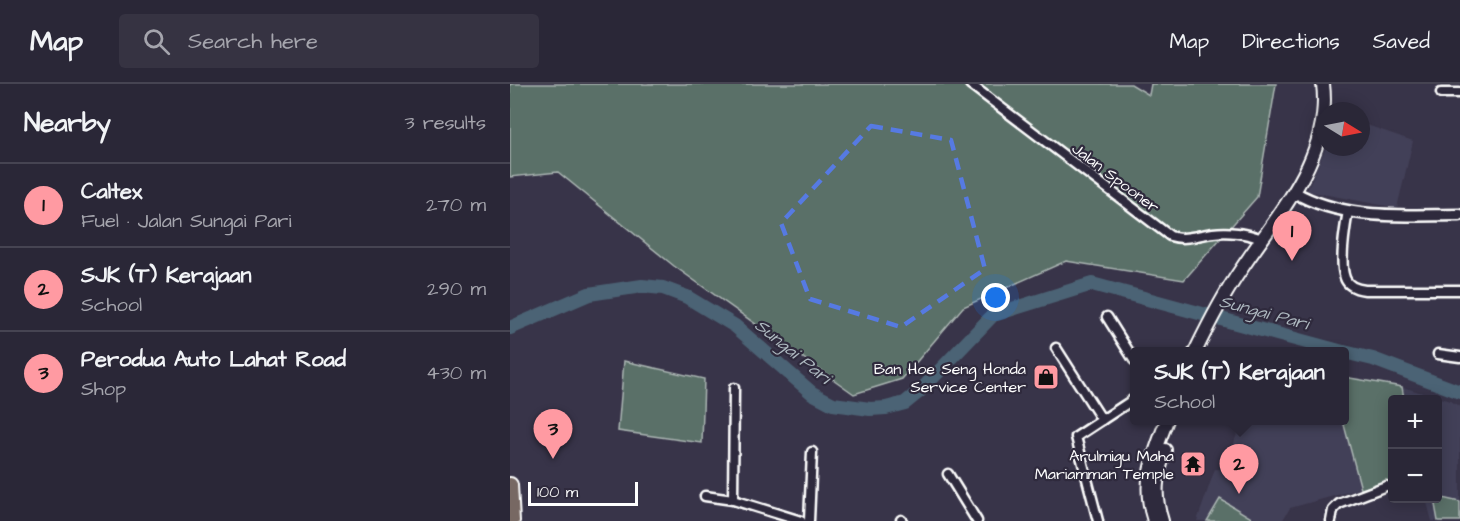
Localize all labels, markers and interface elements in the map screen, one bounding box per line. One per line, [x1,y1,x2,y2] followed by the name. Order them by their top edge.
[119,14,539,68] search box
[30,22,83,61] text: Map
[140,25,173,58] icon: search
[188,26,318,57] text: Search here
[1169,27,1209,56] text: Map
[1242,27,1340,56] text: Directions
[1373,27,1430,56] text: Saved
[1316,102,1370,156] north arrow
[24,105,111,141] text: Nearby
[404,109,486,137] text: 3 results
[1067,138,1164,218] street label: Jalan Spooner
[81,176,142,207] text: Caltex
[42,191,45,219] text: 1
[426,191,486,219] text: 270 m
[81,207,291,235] text: Fuel · Jalan Sungai Pari
[1272,212,1312,261] pin: 1
[81,260,252,291] text: SJK (T) Kerajaan
[38,275,49,303] text: 2
[427,275,486,303] text: 290 m
[981,283,1010,312] your location
[1216,289,1313,338] water label: Sungai Pari
[81,291,142,319] text: School
[749,313,838,392] water label: Sungai Pari
[81,344,346,375] text: Perodua Auto Lahat Road
[1130,347,1349,425] popup
[1154,357,1325,388] text: SJK (T) Kerajaan
[874,358,1026,398] place label: Ban Hoe Seng Honda Service Center
[38,359,49,387] text: 3
[426,359,486,387] text: 430 m
[1031,362,1061,392] shop icon: Ban Hoe Seng Honda Service Center
[81,375,126,403] text: Shop
[1154,388,1215,416] text: School
[1388,395,1442,503] map controls
[1388,395,1442,449] button: +
[534,410,573,459] pin: 3
[1220,444,1258,494] pin: 2
[1035,445,1174,485] place label: Arulmigu Maha Mariamman Temple
[1178,449,1208,479] temple icon: Arulmigu Maha Mariamman Temple
[1388,449,1442,503] button: −
[528,479,638,506] scale bar
[537,481,578,503] text: 100 m

